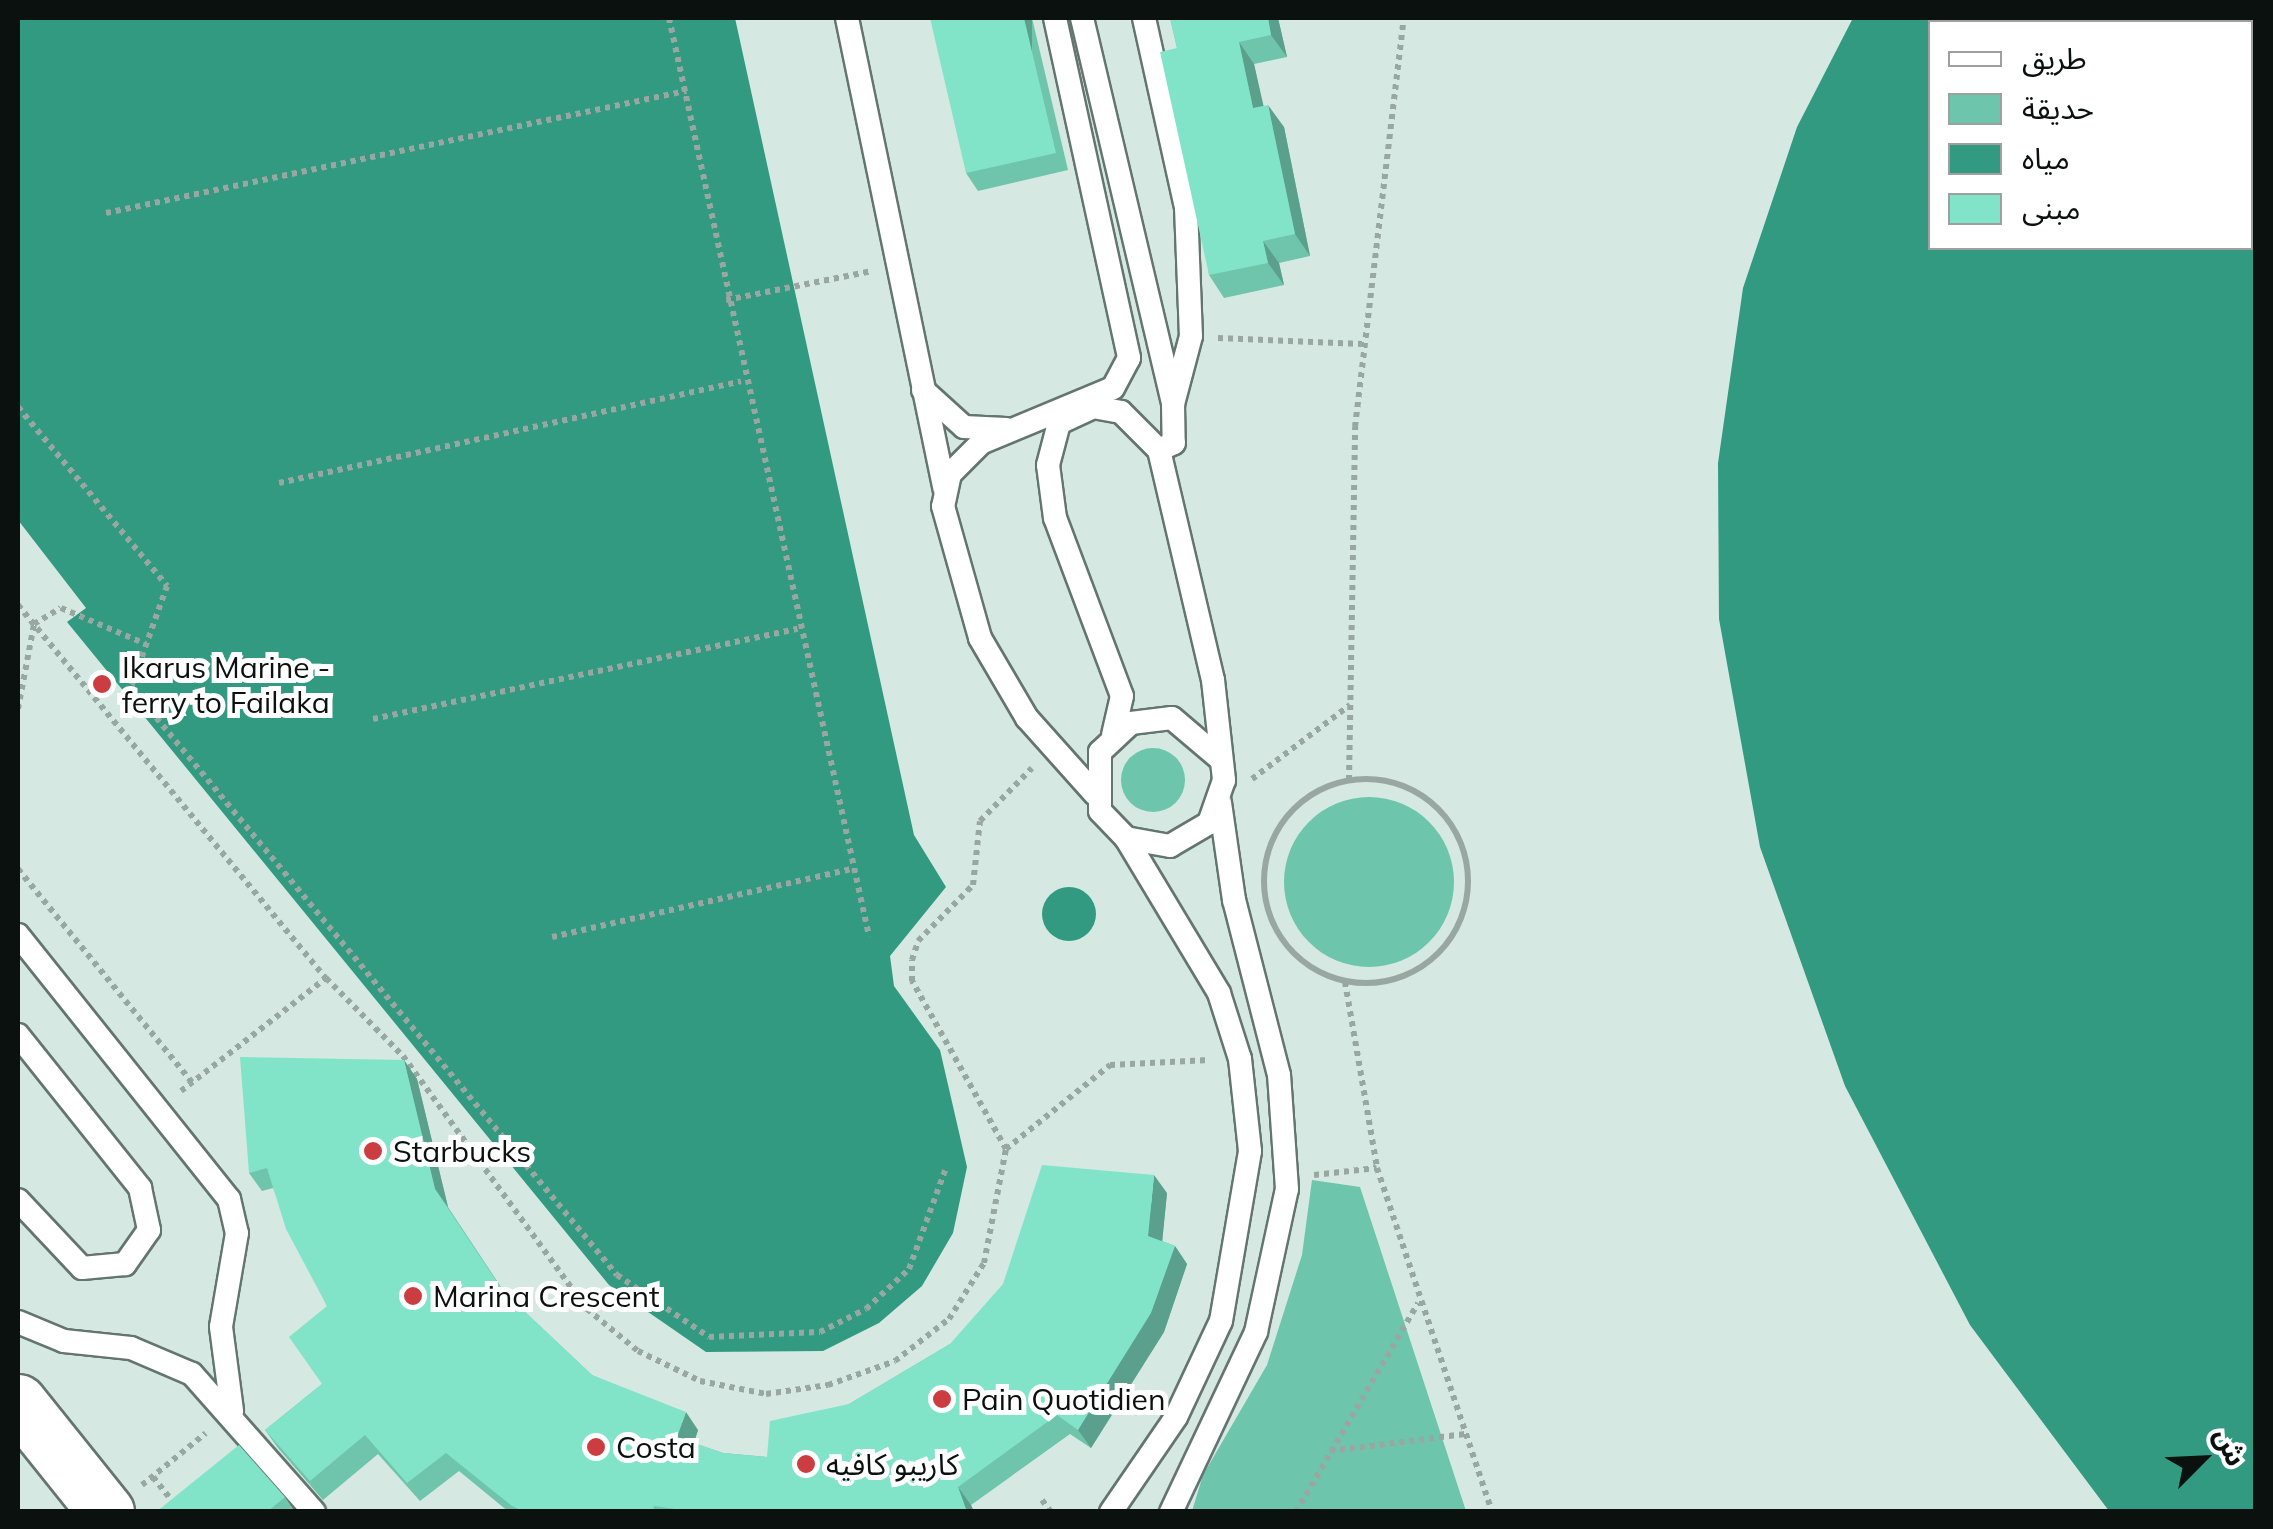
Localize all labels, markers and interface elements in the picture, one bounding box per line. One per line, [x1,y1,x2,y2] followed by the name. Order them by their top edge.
[1928,20,2253,250] legend
[2022,39,2087,77] text: طريق
[2022,89,2094,127] text: حديقة
[2022,139,2070,177] text: مياه
[2022,189,2080,227] text: مبنى
[122,649,330,720] place label: Ikarus Marine - ferry to Failaka
[91,673,113,695] marker: Ikarus Marine - ferry to Failaka
[393,1133,531,1169] place label: Starbucks
[362,1140,384,1162] marker: Starbucks
[433,1278,660,1314] place label: Marina Crescent
[402,1285,424,1307] marker: Marina Crescent
[962,1381,1165,1417] place label: Pain Quotidien
[931,1388,953,1410] marker: Pain Quotidien
[2153,1409,2253,1509] north arrow
[2207,1422,2255,1471] text: ش
[616,1429,696,1465] place label: Costa
[585,1436,607,1458] marker: Costa
[826,1446,959,1482] place label: كاريبو كافيه
[795,1453,817,1475] marker: كاريبو كافيه

